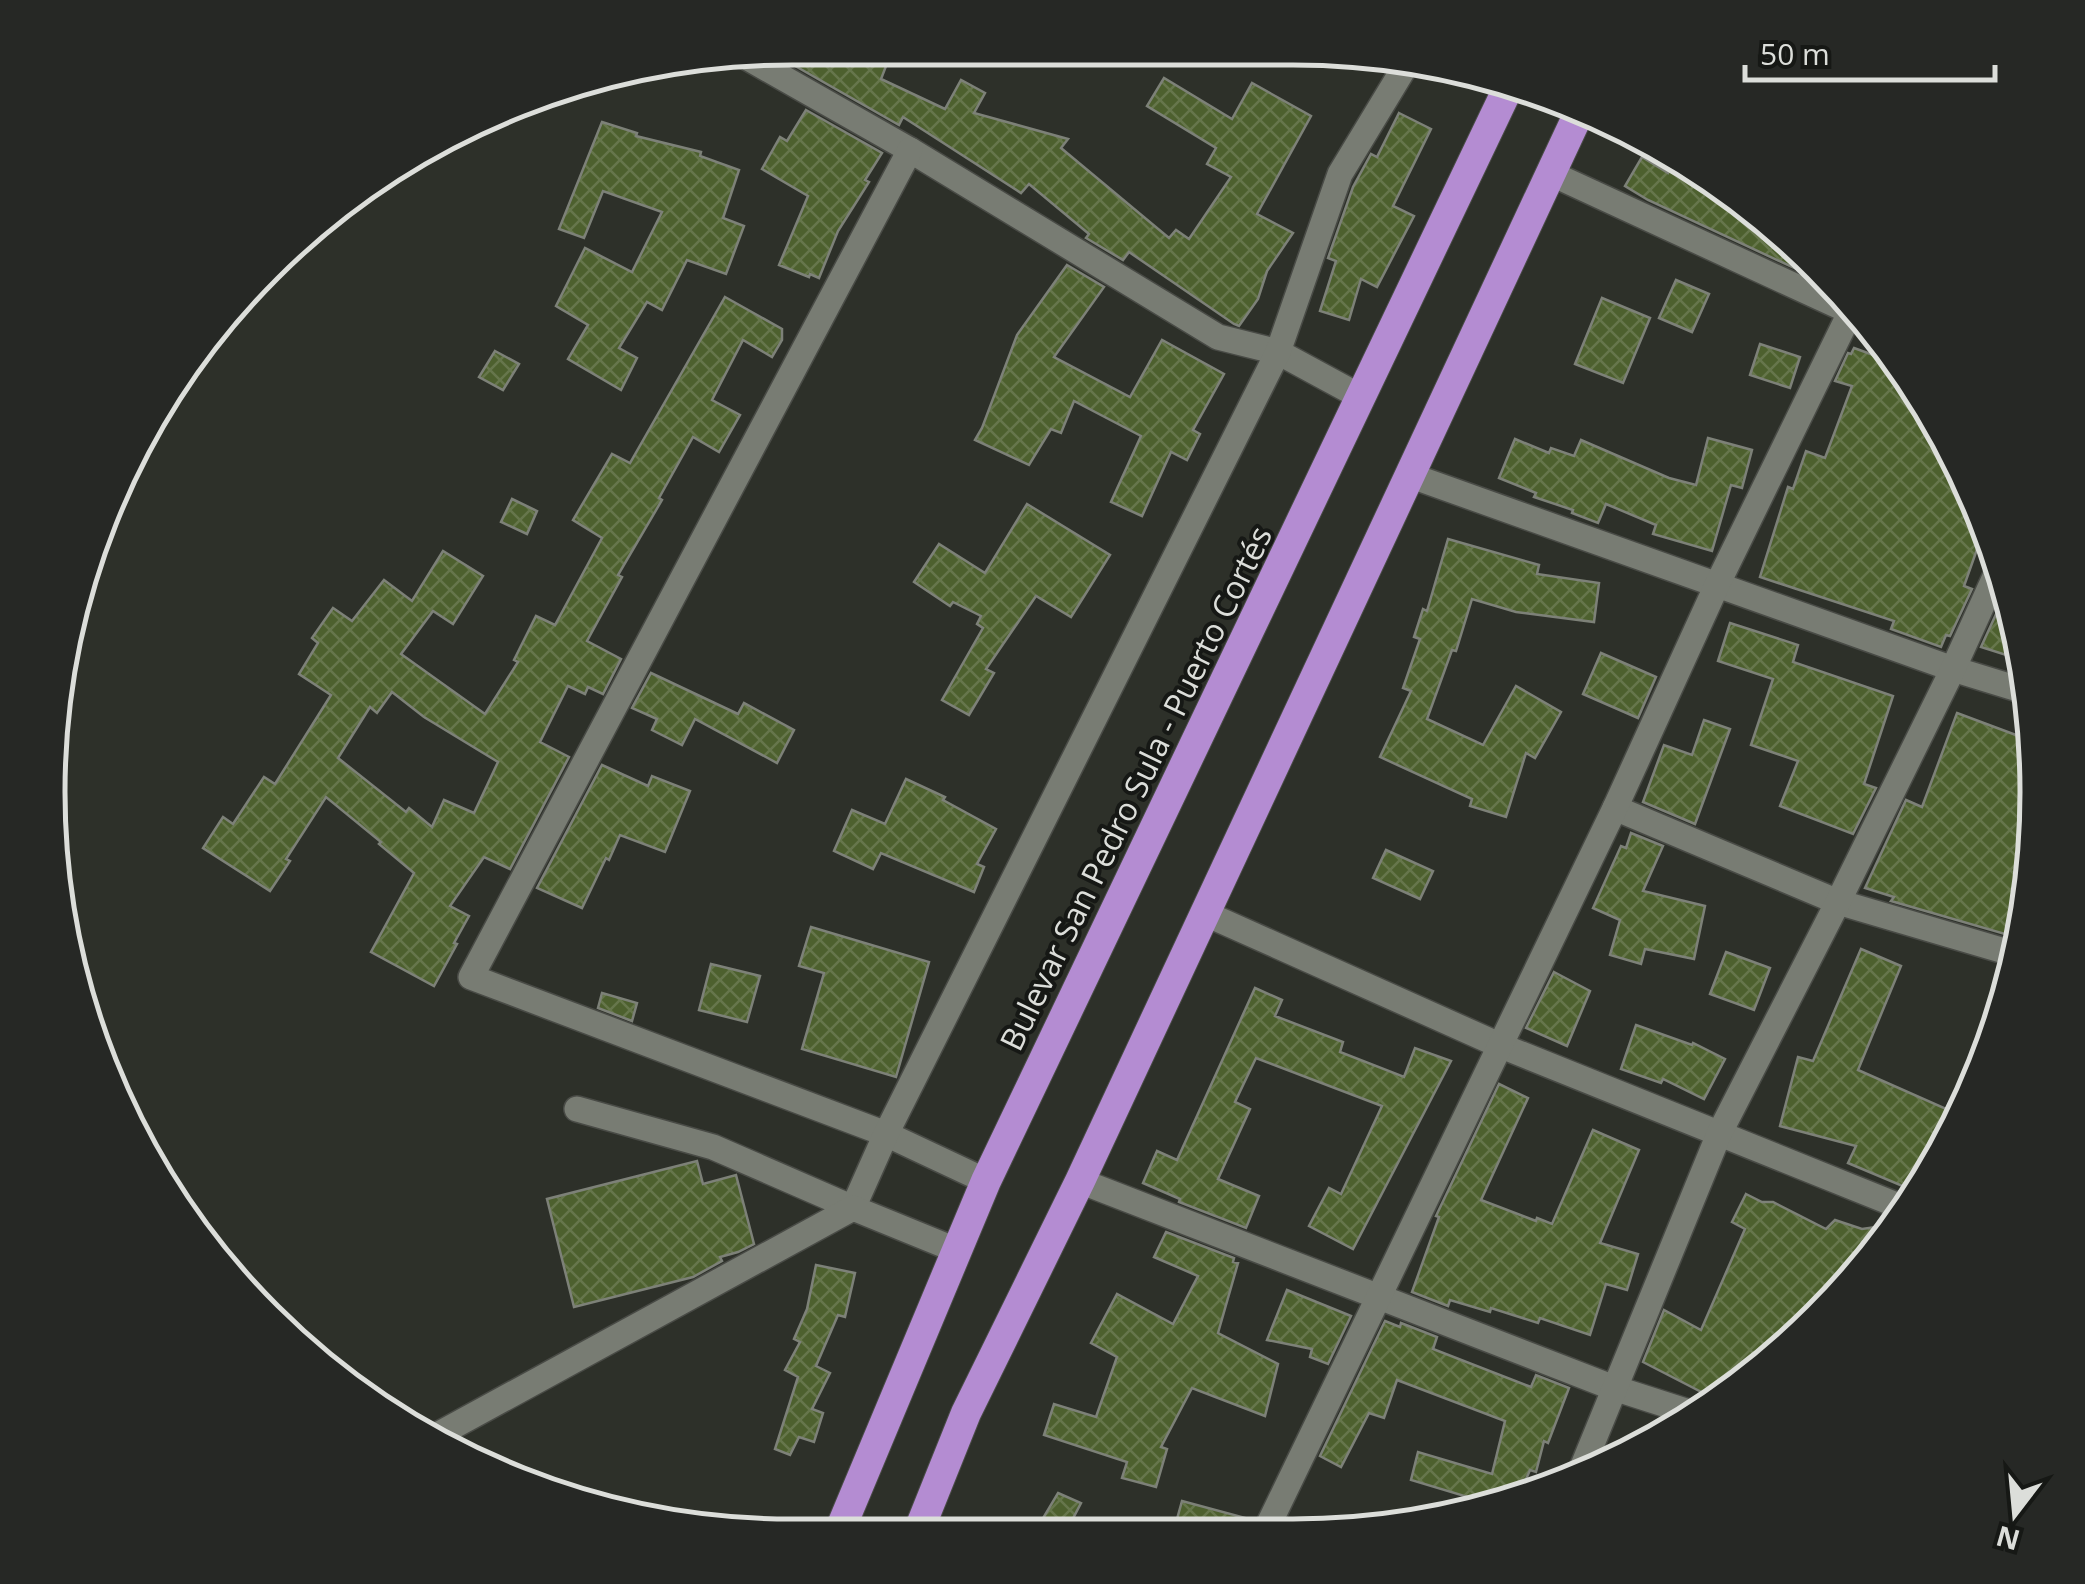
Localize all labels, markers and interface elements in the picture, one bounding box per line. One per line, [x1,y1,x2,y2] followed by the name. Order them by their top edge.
[1745,20,1995,82] scale bar
[1760,33,1830,74] text: 50 m
[989,519,1281,1057] street label: Bulevar San Pedro Sula - Puerto Cortés
[1965,1464,2065,1564] north arrow
[1992,1518,2024,1560] text: N

